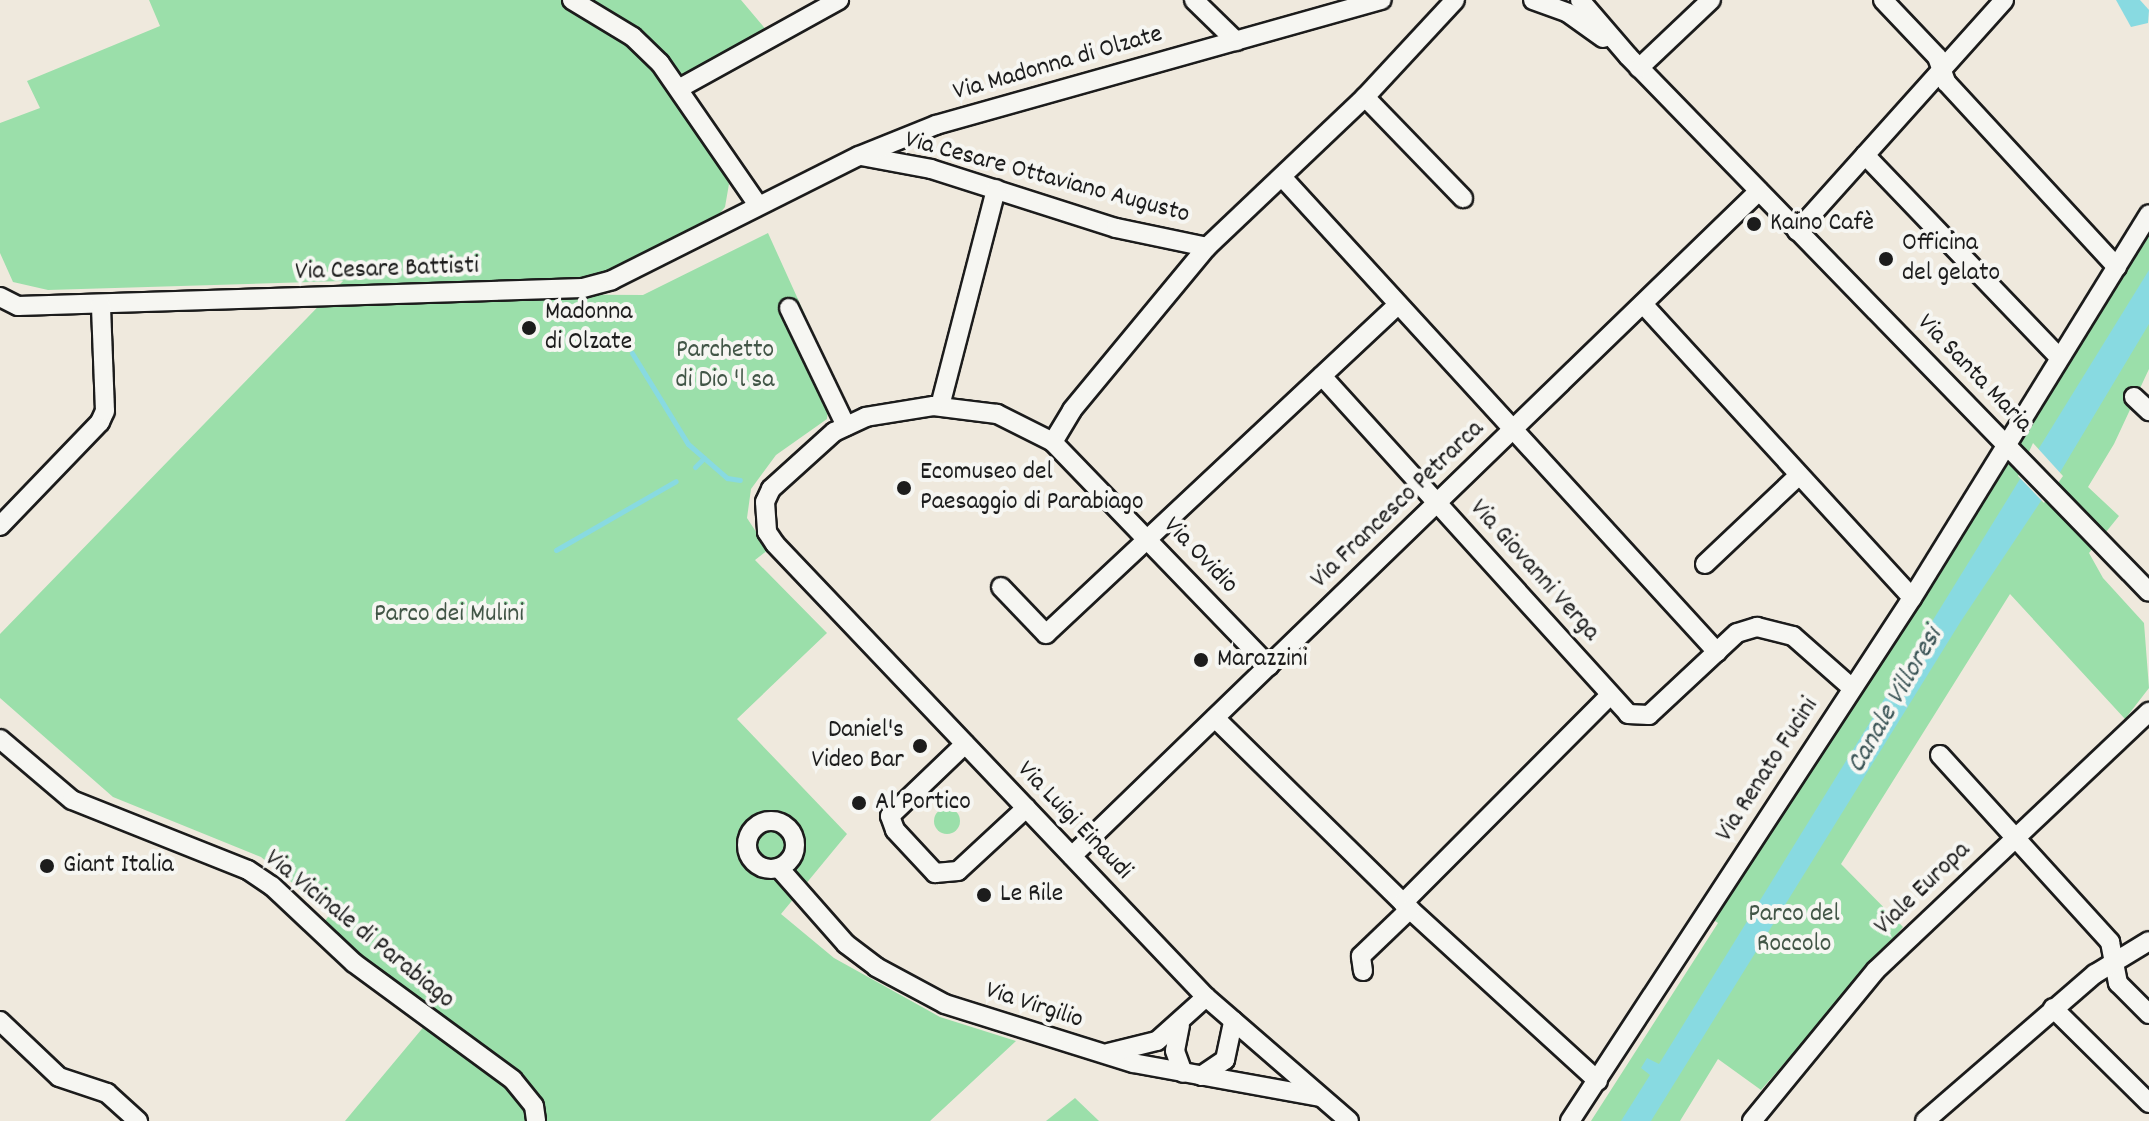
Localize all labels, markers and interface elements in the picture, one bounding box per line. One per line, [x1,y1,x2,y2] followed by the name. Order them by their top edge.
[950,19,1166,109] street label: Via Madonna di Olzate
[901,125,1193,231] street label: Via Cesare Ottaviano Augusto
[1770,208,1874,240] place label: Kaino Cafè
[1745,215,1763,233] marker: Kaino Cafè
[1902,228,2000,290] place label: Officina del gelato
[1877,250,1895,268] marker: Officina del gelato
[295,251,479,289] street label: Via Cesare Battisti
[545,297,632,358] place label: Madonna di Olzate
[1910,308,2038,440] street label: Via Santa Maria
[520,319,538,337] marker: Madonna di Olzate
[675,335,775,396] park label: Parchetto di Dio 'l sa
[1305,414,1491,596] street label: Via Francesco Petrarca
[920,457,1144,518] place label: Ecomuseo del Paesaggio di Parabiago
[895,479,913,497] marker: Ecomuseo del Paesaggio di Parabiago
[1462,494,1606,648] street label: Via Giovanni Verga
[1156,511,1244,601] street label: Via Ovidio
[374,599,524,631] park label: Parco dei Mulini
[1841,622,1951,780] water label: Canale Villoresi
[1217,644,1308,676] place label: Marazzini
[1192,651,1210,669] marker: Marazzini
[1710,692,1826,848] street label: Via Renato Fucini
[811,715,904,776] place label: Daniel's Video Bar
[911,737,929,755] marker: Daniel's Video Bar
[1010,755,1138,887] street label: Via Luigi Einaudi
[875,787,971,819] place label: Al Portico
[850,794,868,812] marker: Al Portico
[1868,836,1978,942] street label: Viale Europa
[258,844,460,1016] street label: Via Vicinale di Parabiago
[63,850,174,882] place label: Giant Italia
[38,857,56,875] marker: Giant Italia
[1000,879,1063,911] place label: Le Rile
[975,886,993,904] marker: Le Rile
[1748,899,1840,960] park label: Parco del Roccolo
[981,976,1087,1036] street label: Via Virgilio

